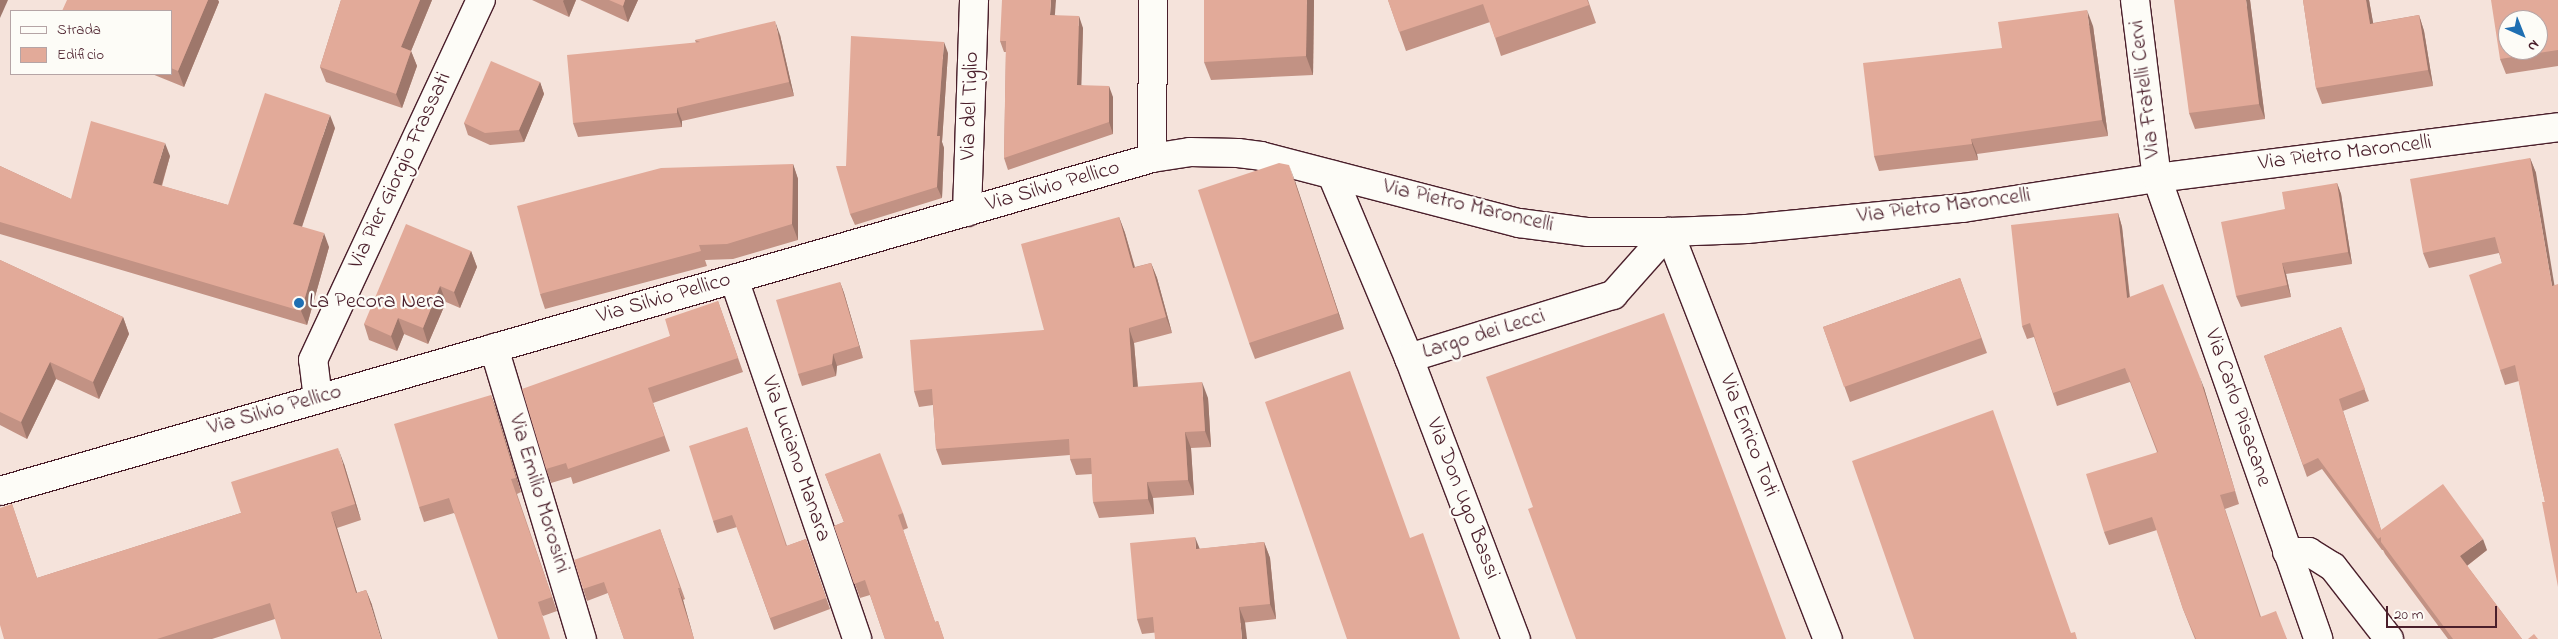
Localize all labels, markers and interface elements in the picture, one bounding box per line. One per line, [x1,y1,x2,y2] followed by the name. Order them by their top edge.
[10,10,172,75] legend
[2498,10,2548,60] north arrow
[2124,18,2168,160] street label: Via Fratelli Cervi
[57,19,101,41] text: Strada
[2522,35,2544,56] text: N
[57,44,104,66] text: Edificio
[956,51,986,161] street label: Via del Tiglio
[344,68,458,274] street label: Via Pier Giorgio Frassati
[2257,130,2433,178] street label: Via Pietro Maroncelli
[983,155,1123,219] street label: Via Silvio Pellico
[1380,175,1556,239] street label: Via Pietro Maroncelli
[1856,183,2032,231] street label: Via Pietro Maroncelli
[594,267,734,331] street label: Via Silvio Pellico
[309,290,445,316] place label: La Pecora Nera
[293,297,305,309] marker: La Pecora Nera
[1419,304,1549,366] street label: Largo dei Lecci
[2198,326,2276,490] street label: Via Carlo Pisacane
[1713,371,1783,501] street label: Via Enrico Toti
[754,373,836,545] street label: Via Luciano Manara
[205,379,345,443] street label: Via Silvio Pellico
[501,411,575,577] street label: Via Emilio Morosini
[1419,415,1505,583] street label: Via Don Ugo Bassi
[2388,596,2499,628] scale bar
[2394,604,2423,626] text: 20 m

